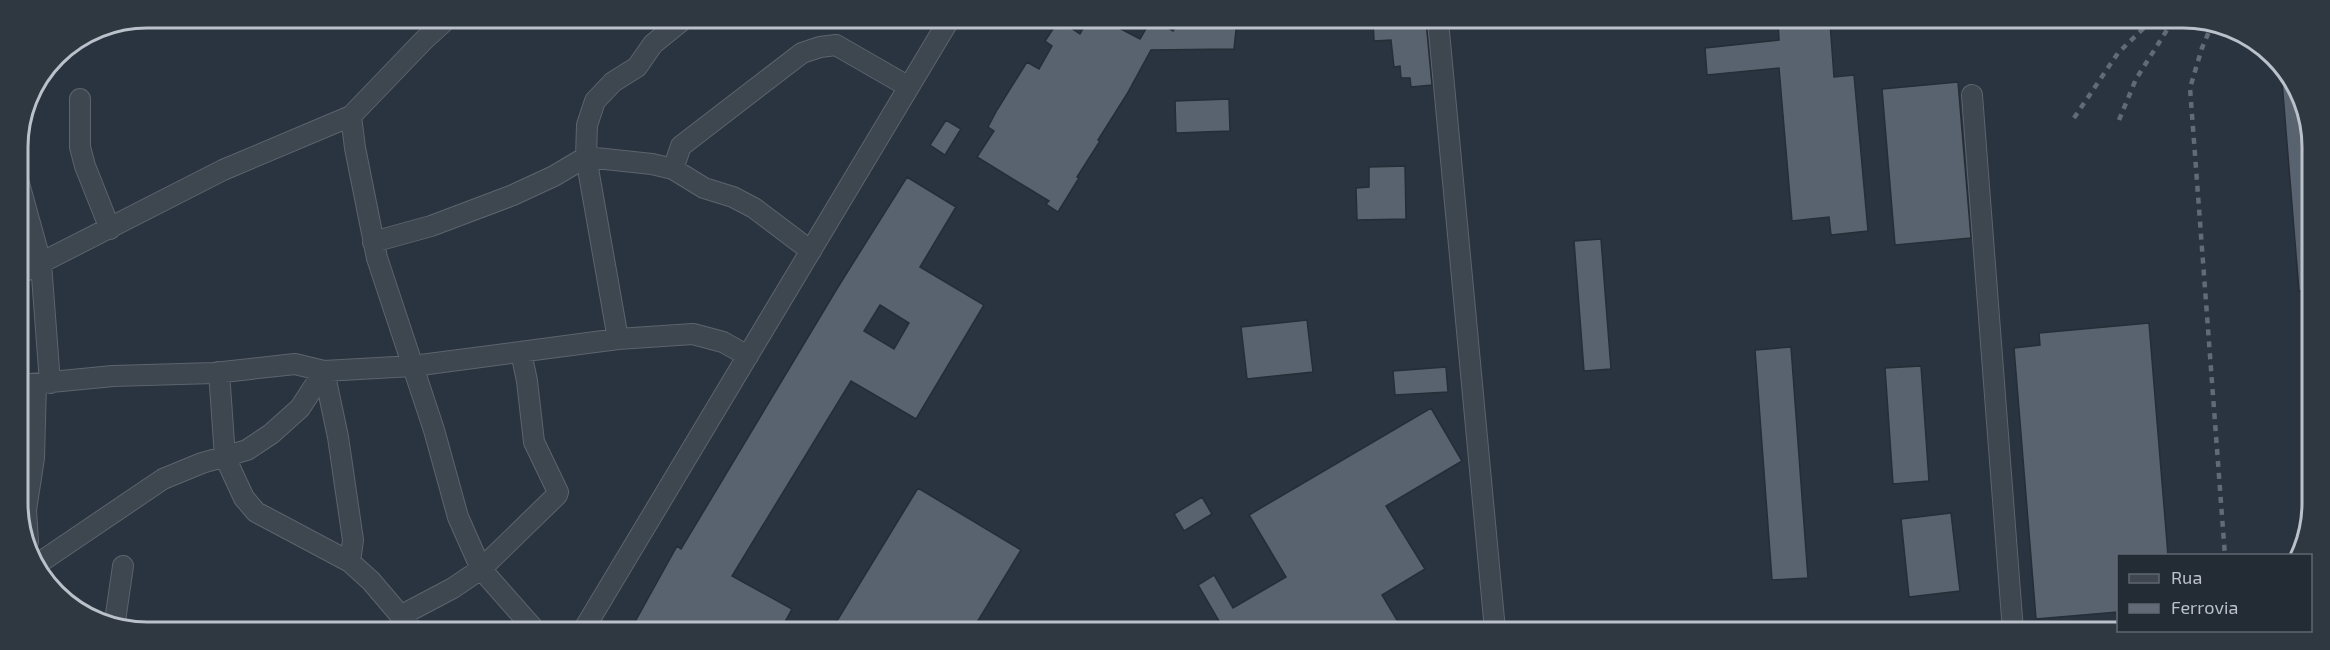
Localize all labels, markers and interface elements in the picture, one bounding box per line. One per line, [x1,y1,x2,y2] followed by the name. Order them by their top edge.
[2117,554,2312,632] legend
[2171,566,2202,588] text: Rua
[2171,596,2238,618] text: Ferrovia

